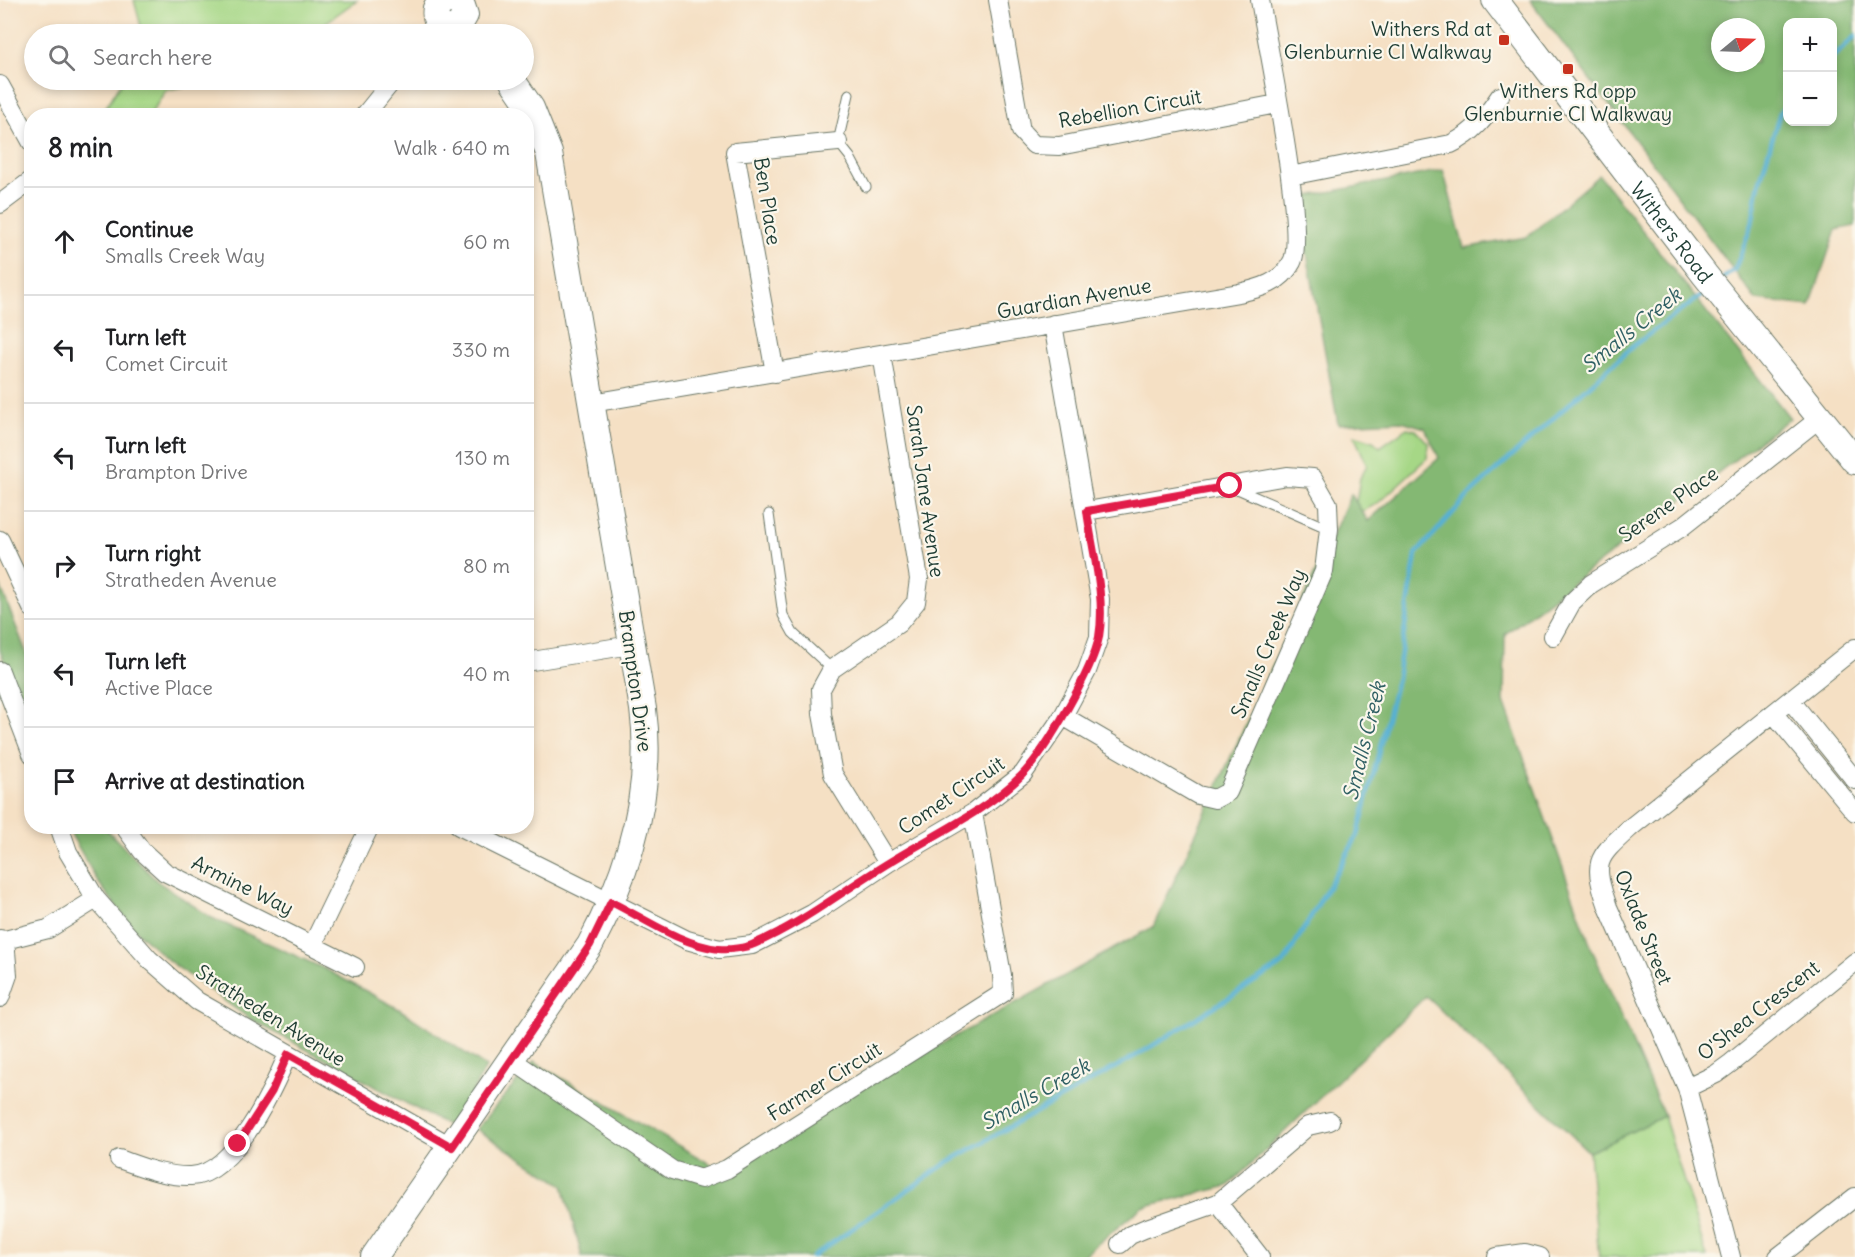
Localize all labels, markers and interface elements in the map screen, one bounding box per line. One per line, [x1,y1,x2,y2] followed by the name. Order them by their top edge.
[1284,16,1492,64] place label: Withers Rd at Glenburnie Cl Walkway
[1711,18,1765,72] north arrow
[1783,18,1837,126] map controls
[1783,18,1837,72] button: +
[24,24,534,90] search box
[1497,33,1511,47] marker: Withers Rd at Glenburnie Cl Walkway
[45,41,78,74] icon: search
[93,43,212,71] text: Search here
[1561,62,1575,76] marker: Withers Rd opp Glenburnie Cl Walkway
[1783,72,1837,126] button: −
[1464,78,1672,126] place label: Withers Rd opp Glenburnie Cl Walkway
[1057,83,1204,133] street label: Rebellion Circuit
[48,131,113,164] text: 8 min
[394,135,510,160] text: Walk · 640 m
[749,155,787,247] street label: Ben Place
[1626,177,1719,288] street label: Withers Road
[105,215,194,243] text: Continue
[48,225,81,258] icon: ahead
[463,229,510,254] text: 60 m
[105,243,265,268] text: Smalls Creek Way
[995,272,1153,324] street label: Guardian Avenue
[1575,281,1688,379] water label: Smalls Creek
[105,323,186,351] text: Turn left
[48,333,81,366] icon: left
[452,337,510,362] text: 330 m
[105,351,228,376] text: Comet Circuit
[902,403,950,579] street label: Sarah Jane Avenue
[105,431,186,459] text: Turn left
[48,441,81,474] icon: left
[455,445,510,470] text: 130 m
[105,459,248,484] text: Brampton Drive
[1613,461,1723,547] street label: Serene Place
[1216,472,1242,498] route start
[105,539,201,567] text: Turn right
[48,549,81,582] icon: right
[463,553,510,578] text: 80 m
[1225,564,1311,722] street label: Smalls Creek Way
[105,567,277,592] text: Stratheden Avenue
[614,609,658,753] street label: Brampton Drive
[105,647,186,675] text: Turn left
[48,657,81,690] icon: left
[463,661,510,686] text: 40 m
[105,675,213,700] text: Active Place
[1336,678,1392,803] water label: Smalls Creek
[893,750,1009,840] street label: Comet Circuit
[48,765,81,798] icon: arrive
[105,767,305,795] text: Arrive at destination
[188,850,298,920] street label: Armine Way
[1610,866,1678,988] street label: Oxlade Street
[1692,954,1824,1065] street label: O'Shea Crescent
[192,959,350,1071] street label: Stratheden Avenue
[762,1036,886,1126] street label: Farmer Circuit
[976,1051,1095,1136] water label: Smalls Creek
[224,1130,250,1156] route end

